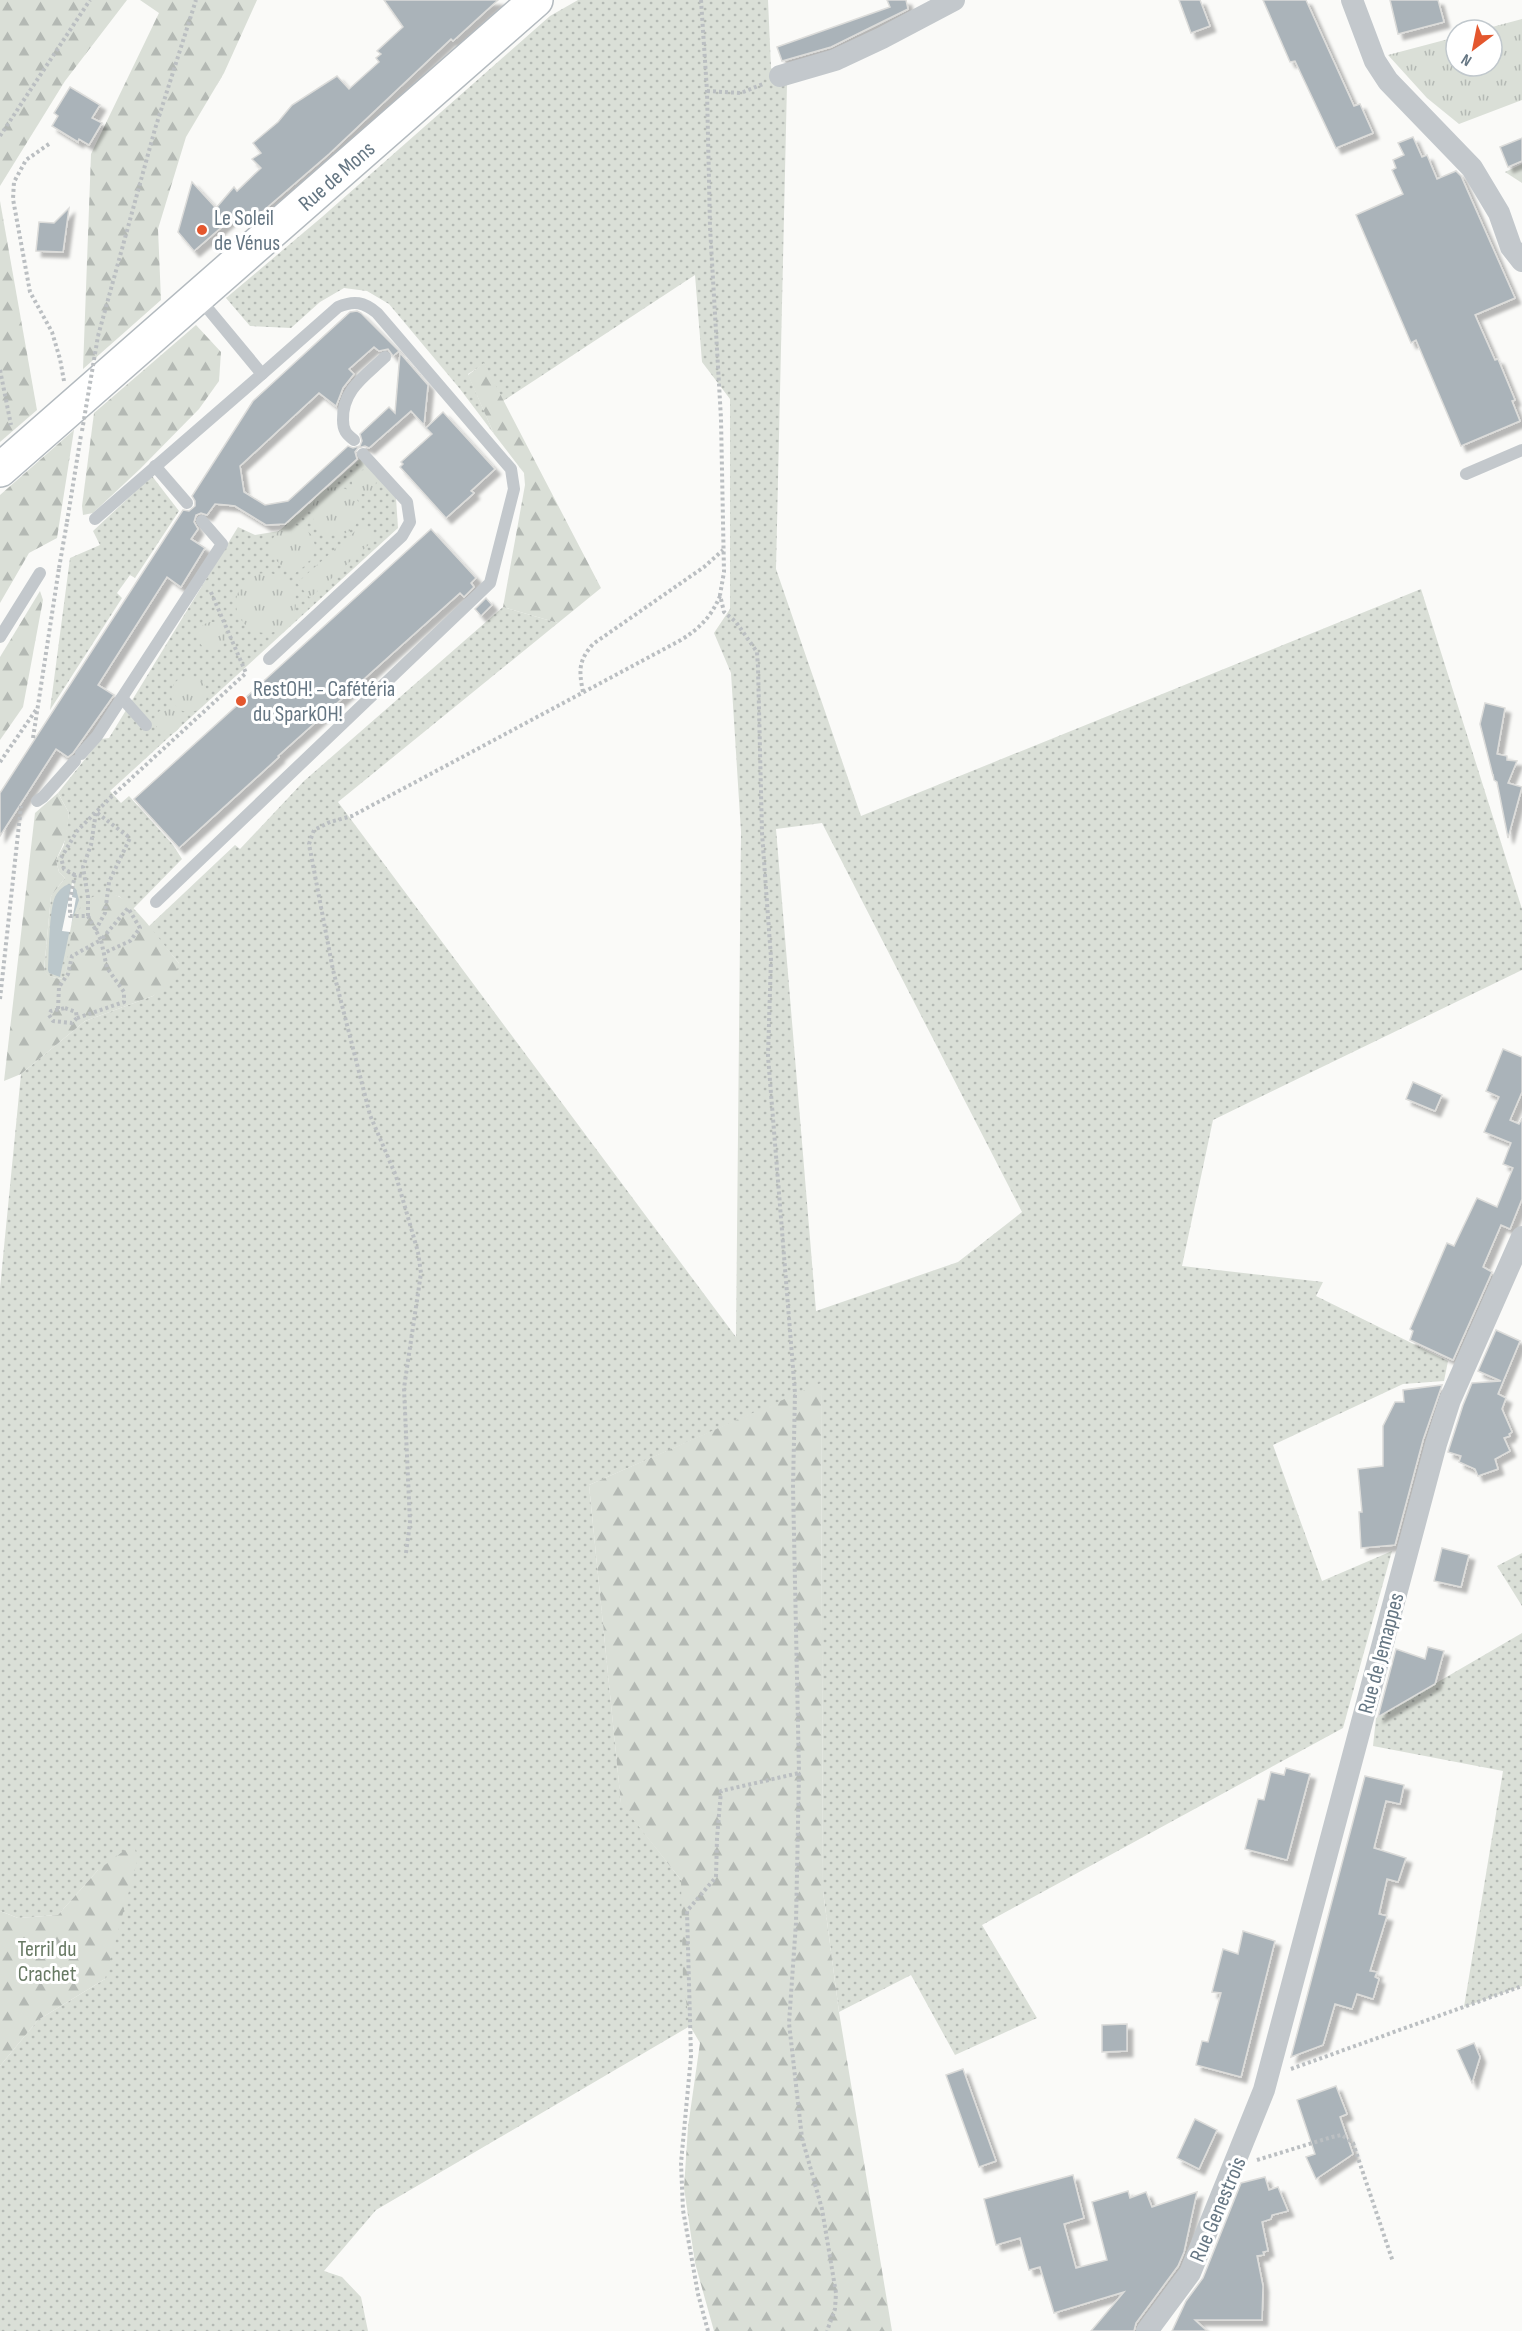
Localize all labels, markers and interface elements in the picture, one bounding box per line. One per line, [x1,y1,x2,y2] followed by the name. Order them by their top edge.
[1444,18,1504,78] north arrow
[1458,49,1476,70] text: N
[293,136,381,217] street label: Rue de Mons
[214,205,280,257] place label: Le Soleil de Vénus
[195,223,209,237] marker: Le Soleil de Vénus
[253,676,395,728] place label: RestOH! - Cafétéria du SparkOH!
[234,694,248,708] marker: RestOH! - Cafétéria du SparkOH!
[1352,1590,1411,1717] street label: Rue de Jemappes
[17,1936,77,1988] park label: Terril du Crachet
[1184,2153,1253,2266] street label: Rue Genestrois

